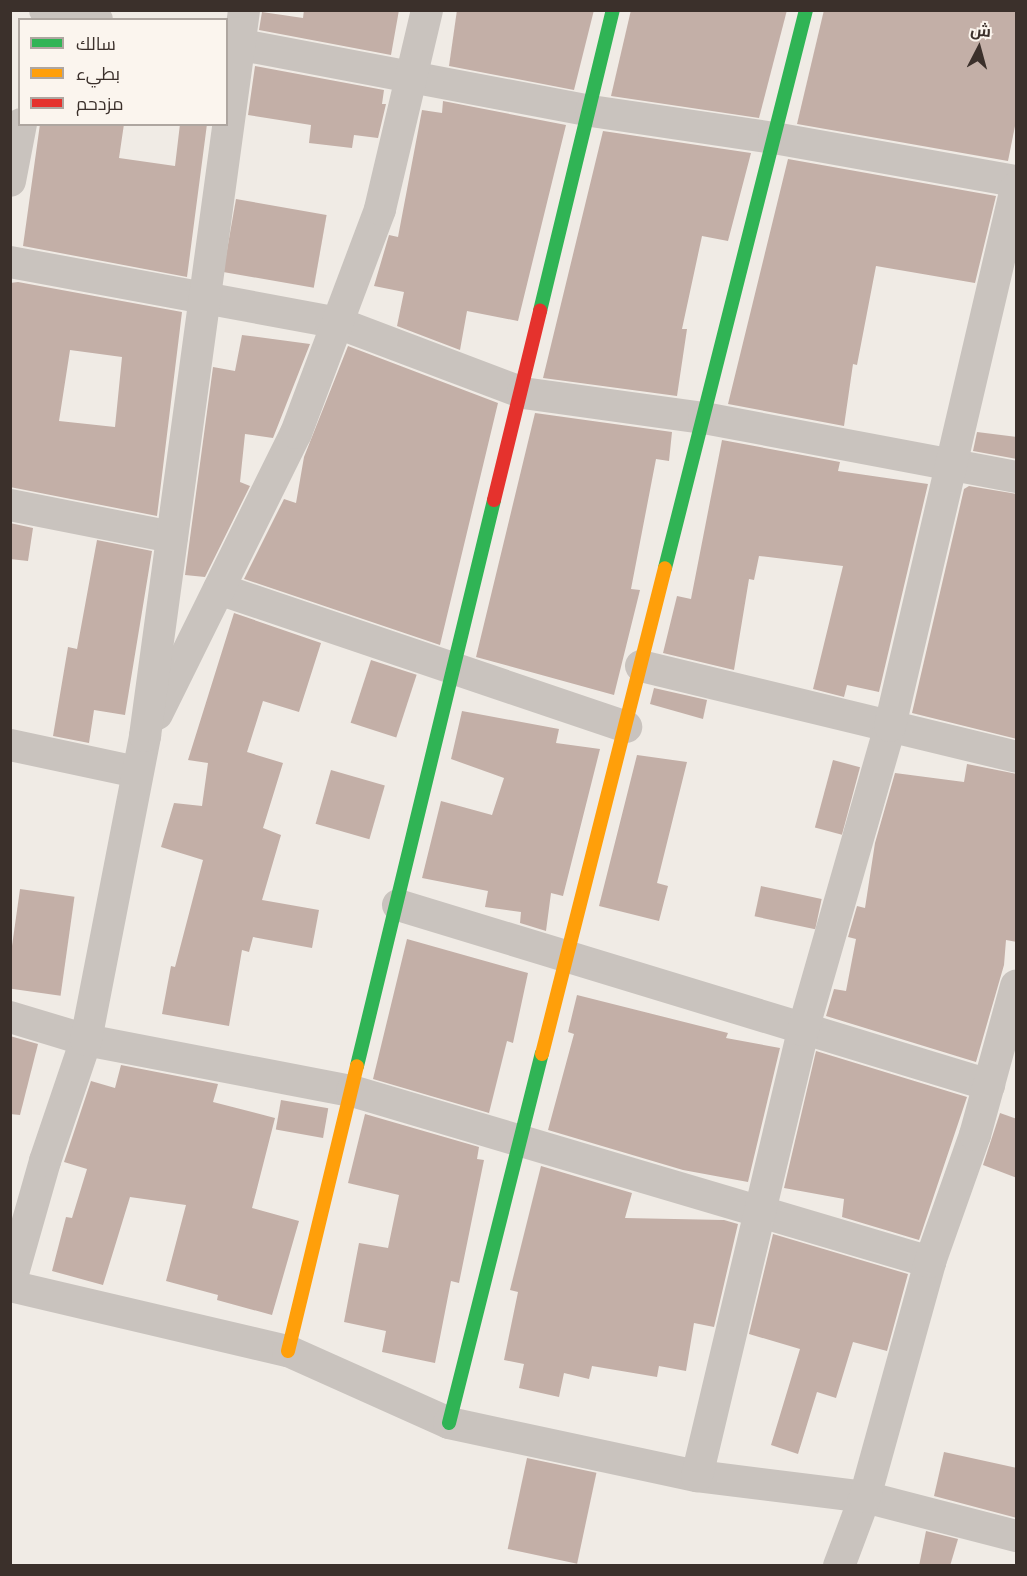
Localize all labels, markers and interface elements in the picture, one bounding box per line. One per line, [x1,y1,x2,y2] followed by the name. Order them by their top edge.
[18,18,228,126] legend
[949,18,1009,78] north arrow
[970,19,992,40] text: ش
[76,32,116,54] text: سالك
[76,62,120,84] text: بطيء
[76,92,124,114] text: مزدحم

